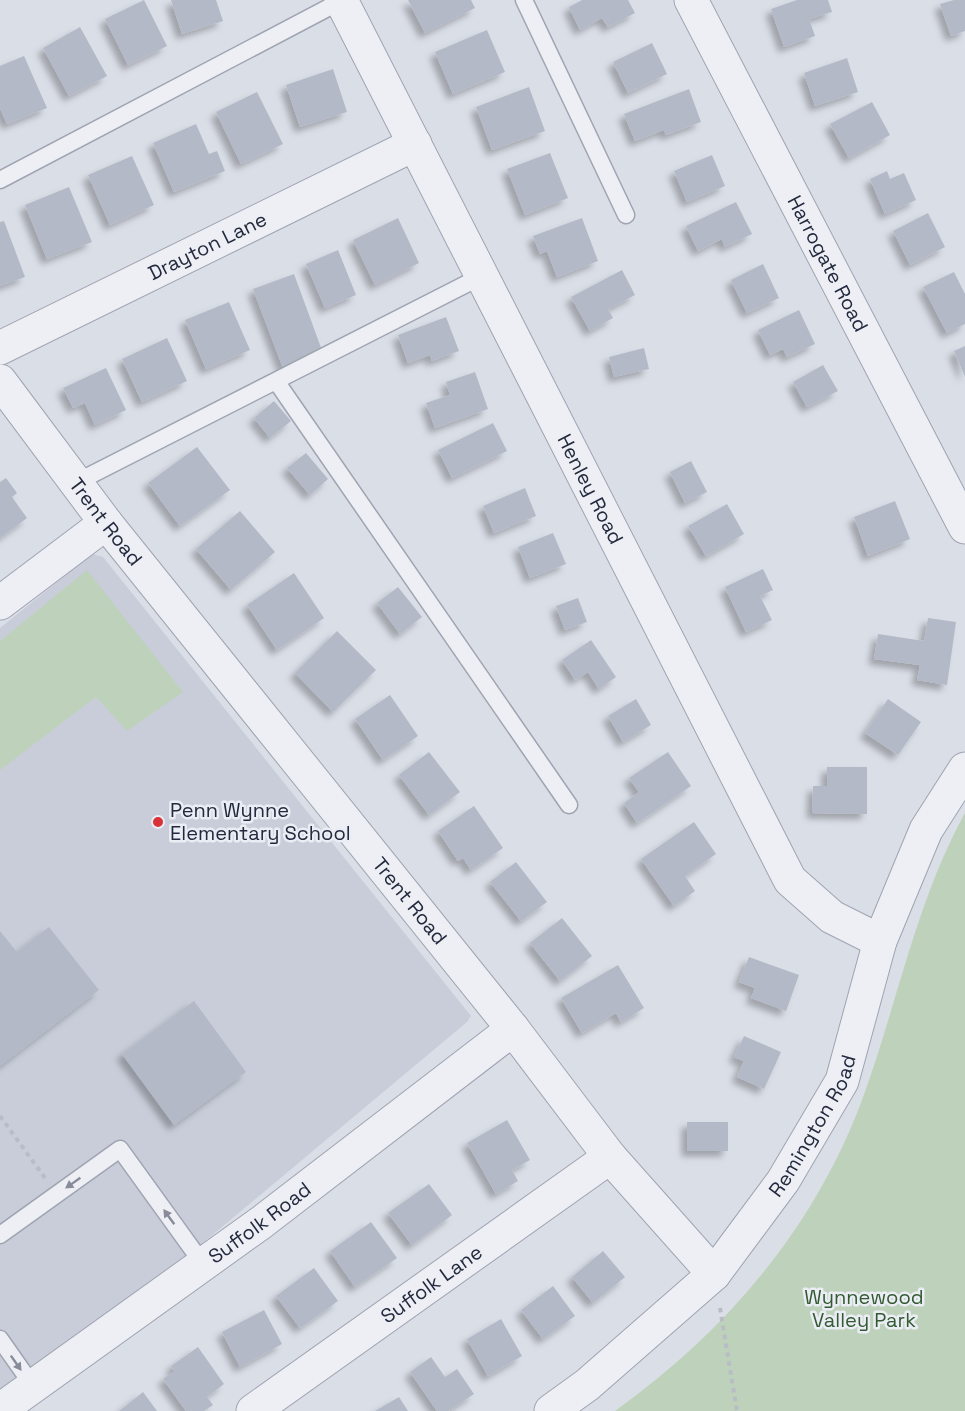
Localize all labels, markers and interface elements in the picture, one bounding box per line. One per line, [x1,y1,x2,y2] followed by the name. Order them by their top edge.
[782,191,874,336] street label: Harrogate Road
[144,206,271,286] street label: Drayton Lane
[552,429,629,549] street label: Henley Road
[64,472,148,571] street label: Trent Road
[170,797,351,846] place label: Penn Wynne Elementary School
[151,815,165,829] marker: Penn Wynne Elementary School
[367,852,453,950] street label: Trent Road
[763,1052,862,1202] street label: Remington Road
[203,1176,316,1269] street label: Suffolk Road
[65,1177,81,1189] one-way arrow
[163,1209,175,1225] one-way arrow
[375,1239,487,1329] street label: Suffolk Lane
[804,1284,924,1333] park label: Wynnewood Valley Park
[10,1354,22,1370] one-way arrow

